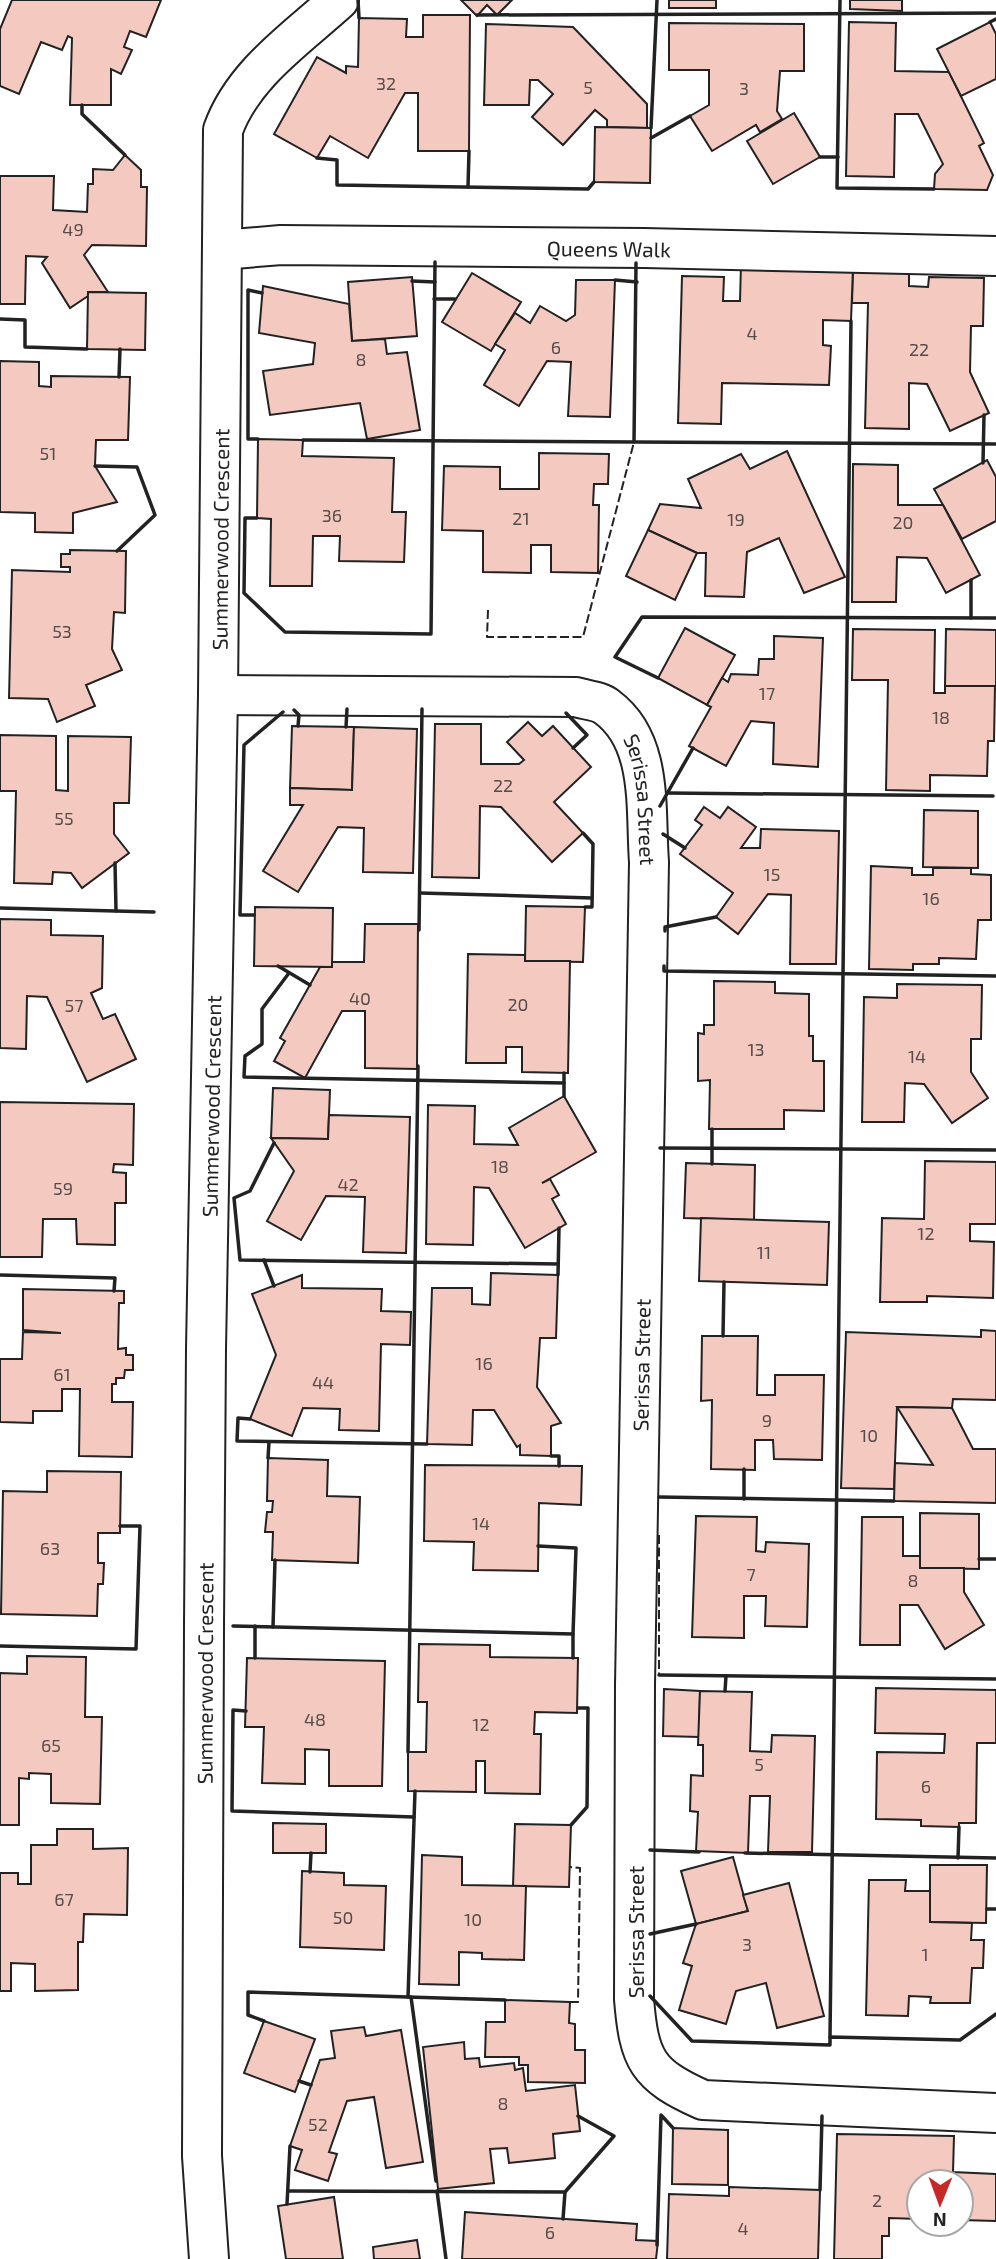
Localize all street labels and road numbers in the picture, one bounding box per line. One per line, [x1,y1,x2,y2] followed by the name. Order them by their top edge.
[547,235,671,261] street label: Queens Walk
[206,428,233,650] street label: Summerwood Crescent
[620,729,662,866] street label: Serissa Street
[196,995,225,1217] street label: Summerwood Crescent
[627,1298,655,1432] street label: Serissa Street
[191,1562,217,1784] street label: Summerwood Crescent
[623,1866,648,1998] street label: Serissa Street

